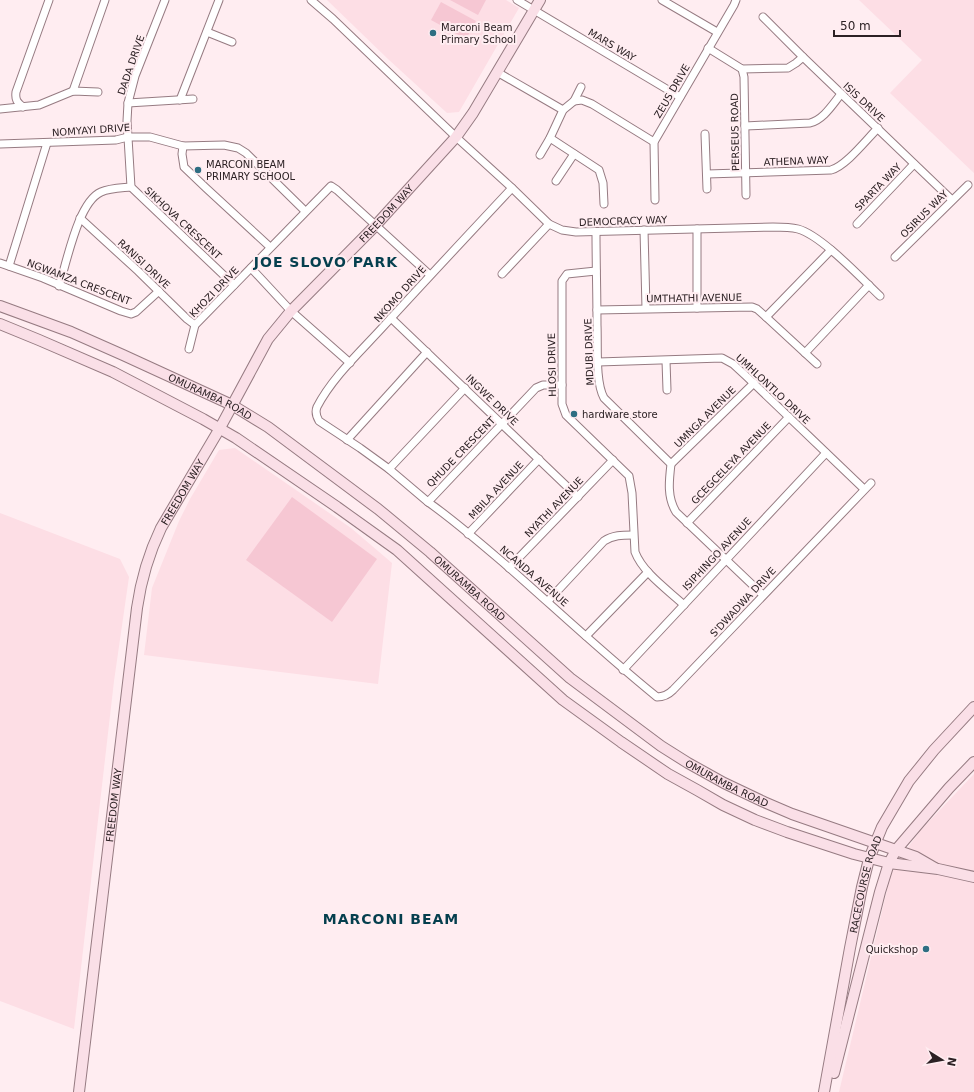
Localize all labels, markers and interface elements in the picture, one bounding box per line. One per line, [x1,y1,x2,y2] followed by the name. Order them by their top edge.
[834,12,900,38] scale bar
[840,19,871,33] text: 50 m
[441,22,516,45] place label: Marconi Beam Primary School
[586,27,639,64] street label: MARS WAY
[428,28,438,38] marker: Marconi Beam Primary School
[116,34,146,96] street label: DADA DRIVE
[652,62,692,120] street label: ZEUS DRIVE
[841,80,887,124] street label: ISIS DRIVE
[729,93,741,171] street label: PERSEUS ROAD
[52,122,130,138] street label: NOMYAYI DRIVE
[763,154,830,168] street label: ATHENA WAY
[206,159,296,182] place label: MARCONI BEAM PRIMARY SCHOOL
[853,160,904,213] street label: SPARTA WAY
[193,165,203,175] marker: MARCONI BEAM PRIMARY SCHOOL
[357,182,416,244] street label: FREEDOM WAY
[142,185,224,262] street label: SIKHOVA CRESCENT
[898,187,951,240] street label: OSIRUS WAY
[579,214,668,228] street label: DEMOCRACY WAY
[116,237,172,291] street label: RANISI DRIVE
[253,254,398,270] district label: JOE SLOVO PARK
[25,257,133,307] street label: NGWAMZA CRESCENT
[372,264,428,324] street label: NKOMO DRIVE
[187,265,241,319] street label: KHOZI DRIVE
[646,292,742,304] street label: UMTHATHI AVENUE
[582,318,596,386] street label: MDUBI DRIVE
[546,333,558,397] street label: HLOSI DRIVE
[734,352,812,426] street label: UMHLONTLO DRIVE
[167,371,254,422] street label: OMURAMBA ROAD
[464,372,520,428] street label: INGWE DRIVE
[672,384,738,450] street label: UMNGA AVENUE
[569,409,579,419] marker: hardware store
[582,409,658,420] place label: hardware store
[425,414,498,489] street label: QHUDE CRESCENT
[689,420,773,506] street label: GCEGCELEYA AVENUE
[159,457,206,527] street label: FREEDOM WAY
[466,459,526,521] street label: MBILA AVENUE
[523,475,585,539] street label: NYATHI AVENUE
[680,515,754,593] street label: ISIPHINGO AVENUE
[498,543,570,609] street label: NCANDA AVENUE
[432,553,508,623] street label: OMURAMBA ROAD
[708,565,778,639] street label: S'DWADWA DRIVE
[683,757,770,809] street label: OMURAMBA ROAD
[104,767,123,843] street label: FREEDOM WAY
[848,833,884,934] street label: RACECOURSE ROAD
[323,911,459,927] district label: MARCONI BEAM
[866,944,918,955] place label: Quickshop
[921,944,931,954] marker: Quickshop
[922,1040,962,1080] north arrow
[944,1056,959,1068] text: N

